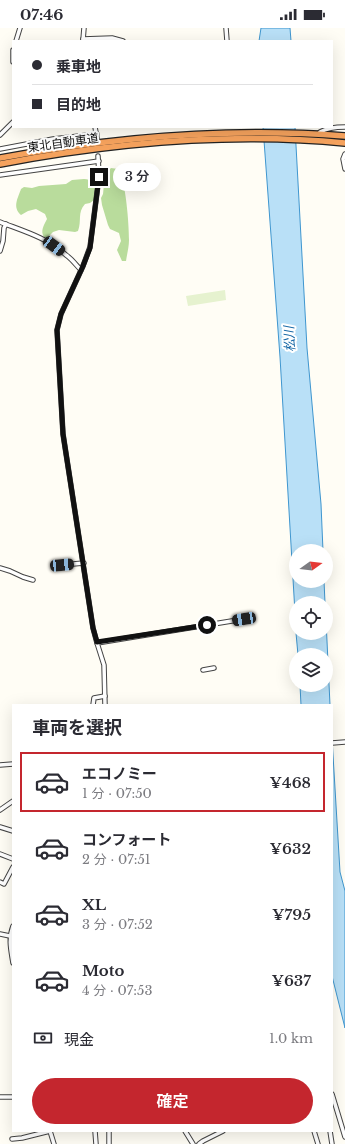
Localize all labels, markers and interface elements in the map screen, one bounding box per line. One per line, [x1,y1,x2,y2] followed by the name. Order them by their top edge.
[20,5,63,24] text: 07:46
[56,57,101,76] text: 乗車地
[56,95,101,114] text: 目的地
[26,130,100,155] street label: 東北自動車道
[113,163,161,191] callout: 3 分
[90,168,108,186] route end
[125,168,149,185] text: 3 分
[41,234,67,258] car
[280,324,299,352] water label: 松川
[289,544,333,588] north arrow
[289,544,333,692] map controls
[50,558,74,572] car
[289,596,333,640] button: locate
[231,611,257,627] car
[198,616,216,634] route start
[289,648,333,692] button: layers
[32,717,122,739] text: 車両を選択
[34,764,70,800] icon: car
[82,764,157,783] text: エコノミー
[270,773,311,792] text: ¥468
[82,785,152,802] text: 1 分 · 07:50
[34,830,70,866] icon: car
[82,830,172,849] text: コンフォート
[269,839,311,858] text: ¥632
[82,851,151,868] text: 2 分 · 07:51
[82,895,106,914] text: XL
[34,896,70,932] icon: car
[272,905,311,924] text: ¥795
[82,916,153,933] text: 3 分 · 07:52
[82,961,124,980] text: Moto
[34,962,70,998] icon: car
[271,971,311,990] text: ¥637
[82,982,152,999] text: 4 分 · 07:53
[32,1027,54,1049] icon: cash
[64,1030,94,1049] text: 現金
[269,1030,313,1047] text: 1.0 km
[32,1078,313,1124] button: 確定

